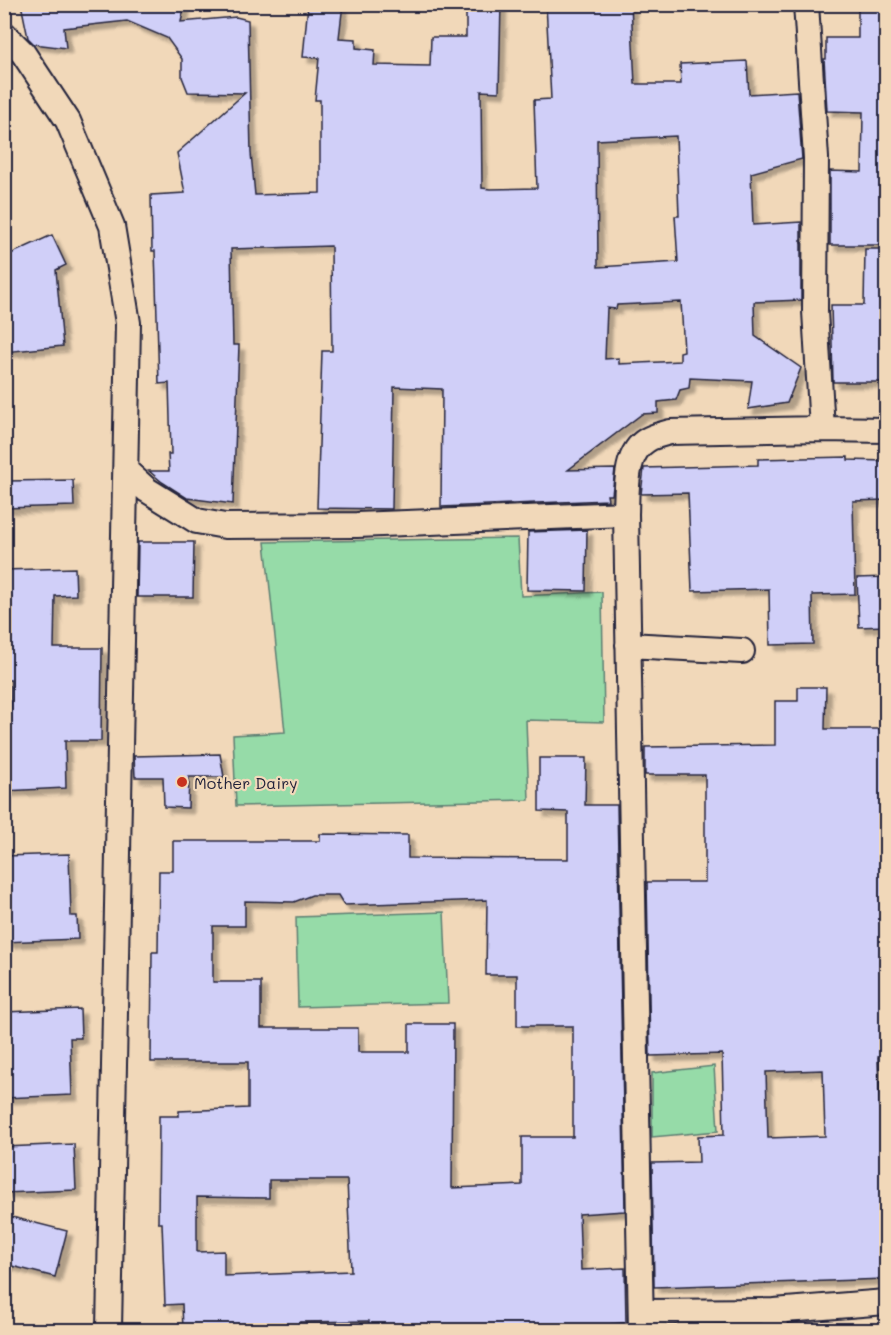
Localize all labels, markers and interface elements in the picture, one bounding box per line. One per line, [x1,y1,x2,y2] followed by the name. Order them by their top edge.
[194,772,298,793] place label: Mother Dairy
[175,775,189,789] marker: Mother Dairy

